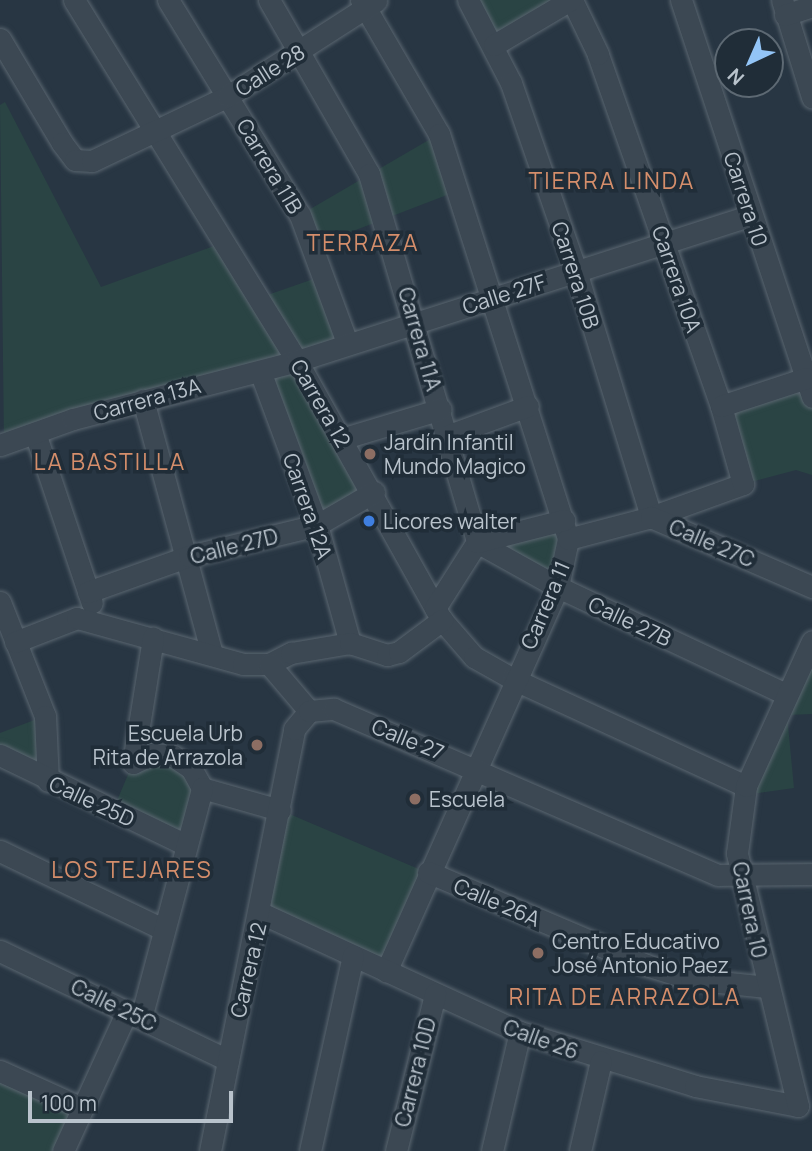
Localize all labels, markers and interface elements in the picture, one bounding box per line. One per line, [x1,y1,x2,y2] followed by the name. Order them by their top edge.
[714,28,784,98] north arrow
[231,39,309,101] street label: Calle 28
[722,63,750,91] text: N
[232,114,308,218] street label: Carrera 11B
[719,149,773,249] street label: Carrera 10
[530,166,694,194] district label: TIERRA LINDA
[547,218,605,332] street label: Carrera 10B
[647,222,707,336] street label: Carrera 10A
[307,228,419,256] district label: TERRAZA
[459,269,549,319] street label: Calle 27F
[393,284,447,394] street label: Carrera 11A
[286,355,356,451] street label: Carrera 12
[91,373,203,425] street label: Carrera 13A
[384,429,526,479] place label: Jardín Infantil Mundo Magico
[362,446,378,462] marker: Jardín Infantil Mundo Magico
[35,447,185,475] district label: LA BASTILLA
[278,450,338,562] street label: Carrera 12A
[383,508,517,534] place label: Licores walter
[361,513,377,529] marker: Licores walter
[665,514,759,572] street label: Calle 27C
[187,523,281,569] street label: Calle 27D
[515,557,575,653] street label: Carrera 11
[585,591,675,651] street label: Calle 27B
[368,713,448,765] street label: Calle 27
[93,720,243,770] place label: Escuela Urb Rita de Arrazola
[249,737,265,753] marker: Escuela Urb Rita de Arrazola
[45,770,139,832] street label: Calle 25D
[429,786,505,812] place label: Escuela
[407,791,423,807] marker: Escuela
[53,855,211,883] district label: LOS TEJARES
[727,859,773,961] street label: Carrera 10
[450,873,544,931] street label: Calle 26A
[225,920,271,1020] street label: Carrera 12
[552,928,729,978] place label: Centro Educativo José Antonio Paez
[530,945,546,961] marker: Centro Educativo José Antonio Paez
[67,973,161,1037] street label: Calle 25C
[511,982,739,1010] district label: RITA DE ARRAZOLA
[500,1014,582,1064] street label: Calle 26
[389,1015,441,1129] street label: Carrera 10D
[32,1078,236,1122] scale bar
[41,1089,97,1117] text: 100 m

